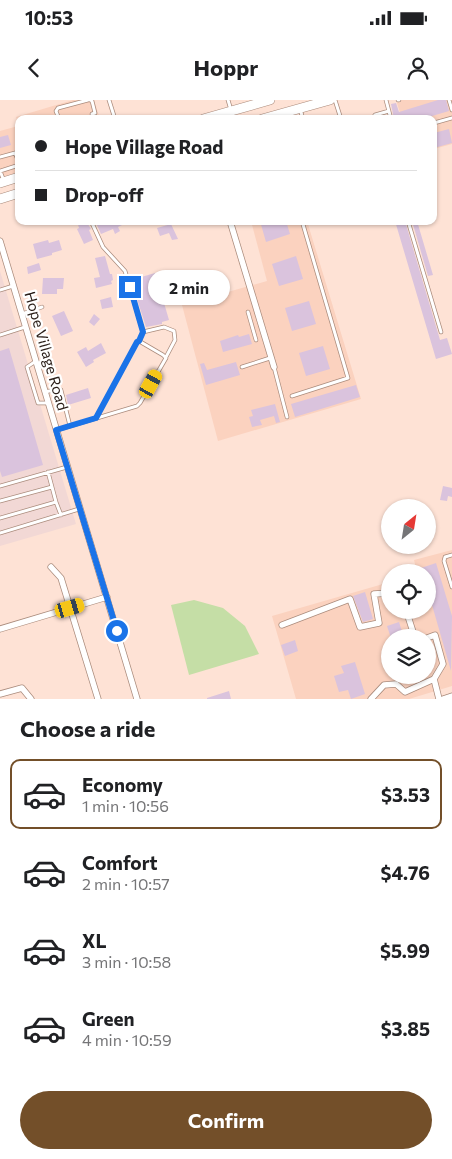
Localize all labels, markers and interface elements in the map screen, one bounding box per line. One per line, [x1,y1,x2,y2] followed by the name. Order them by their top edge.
[25,6,73,29] text: 10:53
[20,54,48,82] icon: back
[194,54,258,81] text: Hoppr
[404,54,432,82] icon: person
[65,135,223,158] text: Hope Village Road
[65,183,144,206] text: Drop-off
[148,270,230,304] callout: 2 min
[119,276,141,298] route end
[169,278,209,297] text: 2 min
[21,289,73,412] street label: Hope Village Road
[137,367,164,401] car
[381,499,436,554] north arrow
[381,499,436,684] map controls
[381,564,436,619] button: locate
[53,597,86,619] car
[106,620,128,642] route start
[381,629,436,684] button: layers
[20,715,155,742] text: Choose a ride
[22,772,67,817] icon: car
[82,773,163,796] text: Economy
[381,783,430,806] text: $3.53
[82,796,169,815] text: 1 min · 10:56
[22,850,67,895] icon: car
[82,851,158,874] text: Comfort
[381,861,430,884] text: $4.76
[82,874,170,893] text: 2 min · 10:57
[22,928,67,973] icon: car
[82,929,107,952] text: XL
[380,939,430,962] text: $5.99
[82,952,171,971] text: 3 min · 10:58
[22,1006,67,1051] icon: car
[82,1007,134,1030] text: Green
[381,1017,430,1040] text: $3.85
[82,1030,172,1049] text: 4 min · 10:59
[20,1091,432,1149] button: Confirm

